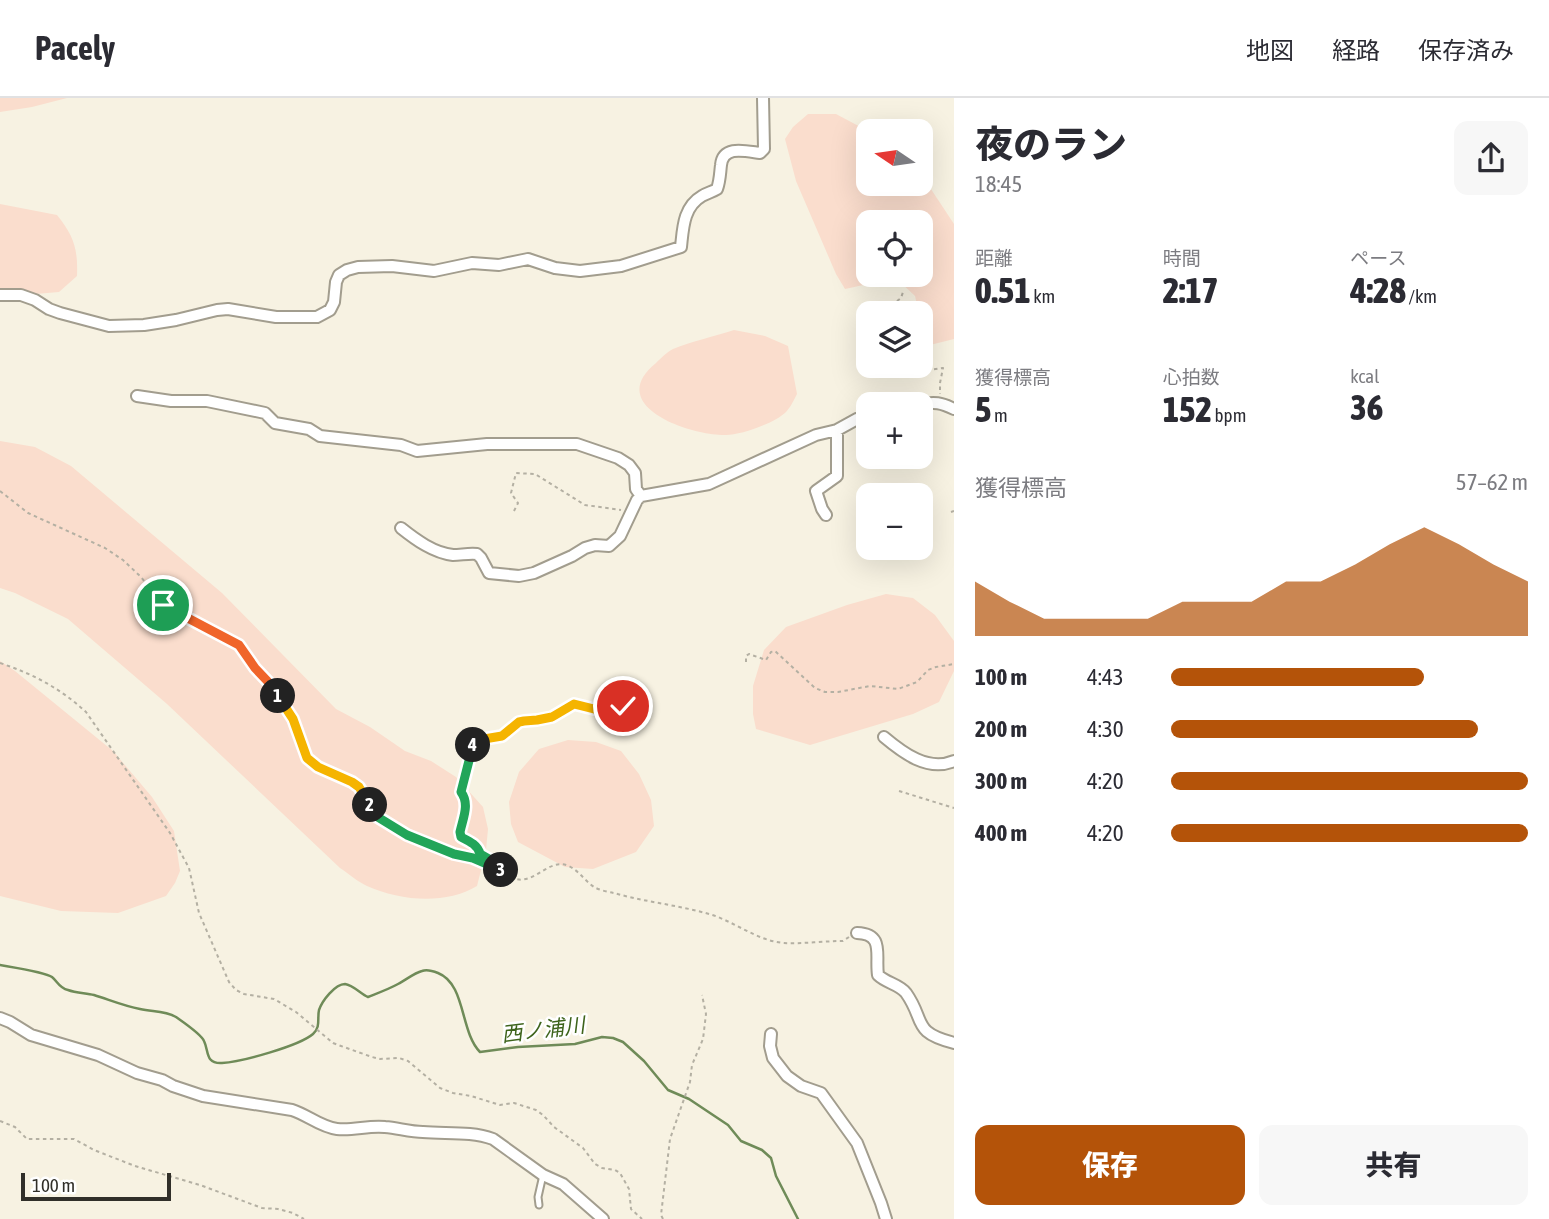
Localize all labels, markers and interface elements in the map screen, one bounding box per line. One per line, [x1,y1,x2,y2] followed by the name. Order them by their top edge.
[35,29,115,67] text: Pacely
[1246,37,1294,64] text: 地図
[1332,37,1380,64] text: 経路
[1418,37,1514,64] text: 保存済み
[856,119,933,196] north arrow
[856,119,933,560] map controls
[1454,121,1528,195] button: share
[975,123,1127,166] text: 夜のラン
[975,171,1022,197] text: 18:45
[856,210,933,287] button: locate
[975,247,1013,269] text: 距離
[1163,247,1201,269] text: 時間
[1350,247,1406,269] text: ペース
[975,270,1031,310] text: 0.51
[1163,270,1218,310] text: 2:17
[1350,270,1406,310] text: 4:28
[1031,285,1055,307] text: km
[1406,285,1437,307] text: /km
[856,301,933,378] button: layers
[1350,365,1379,387] text: kcal
[975,366,1051,388] text: 獲得標高
[1163,366,1220,388] text: 心拍数
[1350,387,1383,427] text: 36
[975,389,991,429] text: 5
[1163,389,1212,429] text: 152
[856,392,933,469] button: +
[991,404,1008,426] text: m
[1212,404,1246,426] text: bpm
[1456,469,1528,495] text: 57–62 m
[975,475,1067,501] text: 獲得標高
[856,483,933,560] button: −
[133,575,193,635] pin
[144,586,182,624] icon: arrive
[975,664,1027,690] text: 100 m
[1087,664,1124,690] text: 4:43
[593,676,653,736] pin
[260,678,296,714] pin: 1
[273,684,282,706] text: 1
[604,687,642,725] icon: check
[975,716,1027,742] text: 200 m
[1087,716,1124,742] text: 4:30
[456,728,490,762] pin: 4
[468,733,477,755] text: 4
[975,768,1027,794] text: 300 m
[1087,768,1124,794] text: 4:20
[352,788,388,822] pin: 2
[365,793,374,815] text: 2
[975,820,1027,846] text: 400 m
[1087,820,1124,846] text: 4:20
[484,852,518,888] pin: 3
[496,858,505,880] text: 3
[500,1012,588,1046] water label: 西ノ浦川
[975,1125,1245,1205] button: 保存
[1259,1125,1528,1205] button: 共有
[21,1170,172,1202] scale bar
[32,1174,75,1196] text: 100 m

